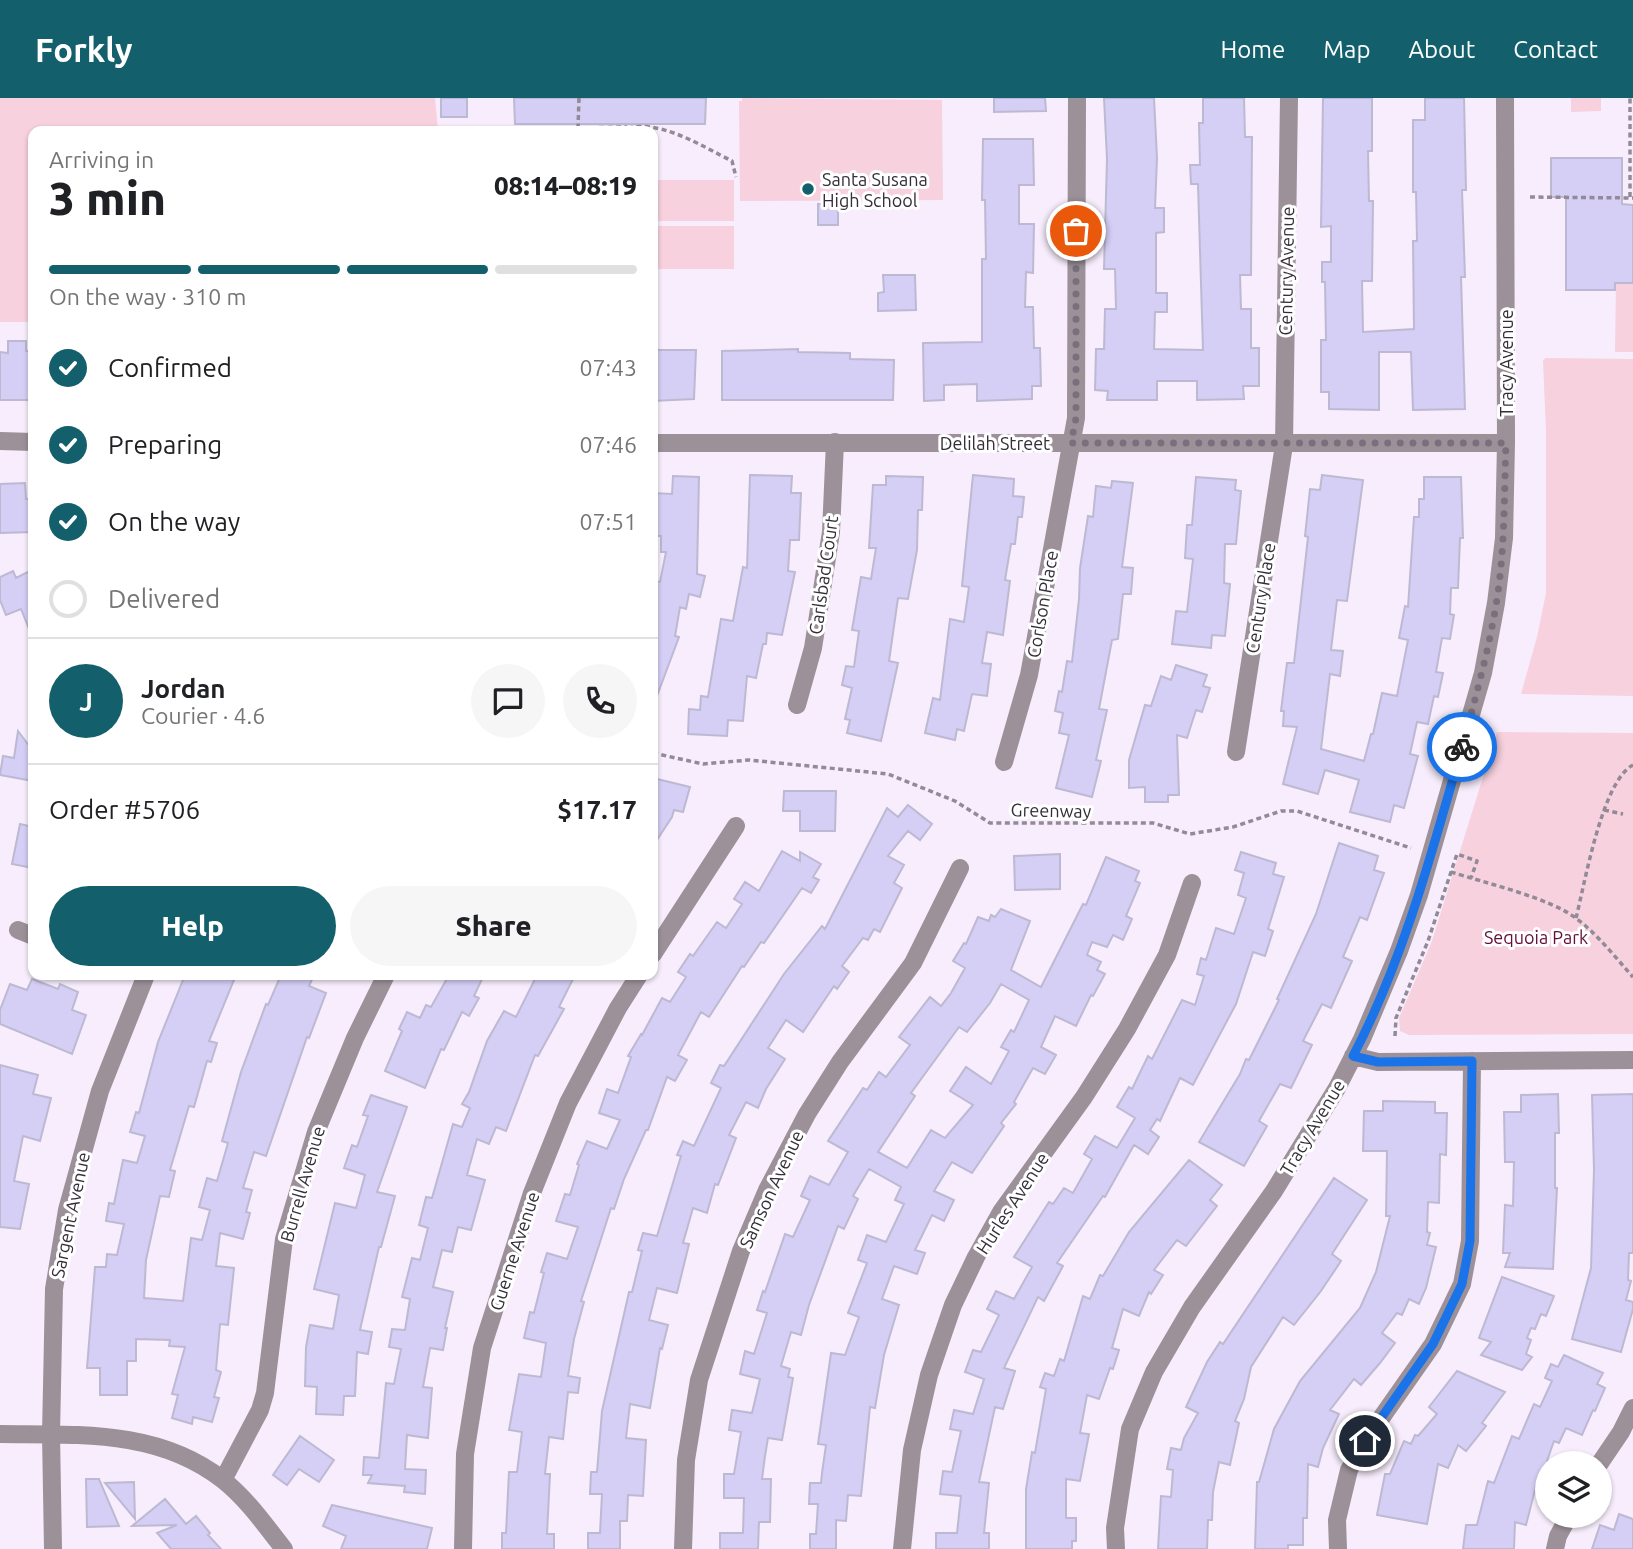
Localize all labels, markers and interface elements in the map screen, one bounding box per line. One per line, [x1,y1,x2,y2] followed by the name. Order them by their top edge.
[35,31,132,68] text: Forkly
[1220,36,1285,63] text: Home
[1323,36,1370,63] text: Map
[1408,36,1475,63] text: About
[1513,36,1598,63] text: Contact
[49,147,154,172] text: Arriving in
[822,169,928,210] place label: Santa Susana High School
[494,171,637,200] text: 08:14–08:19
[49,172,166,224] text: 3 min
[800,181,816,197] marker: Santa Susana High School
[1046,201,1106,261] pin
[1275,206,1297,336] street label: Century Avenue
[1057,212,1095,250] icon: bag
[49,284,246,309] text: On the way · 310 m
[1496,309,1516,417] street label: Tracy Avenue
[49,349,87,387] icon: check
[108,353,232,382] text: Confirmed
[579,355,637,380] text: 07:43
[49,426,87,464] icon: check
[108,430,222,459] text: Preparing
[579,432,637,457] text: 07:46
[940,433,1050,453] street label: Delilah Street
[49,503,87,541] icon: check
[108,507,240,536] text: On the way
[579,509,637,534] text: 07:51
[805,514,841,636] street label: Carlsbad Court
[1241,541,1279,655] street label: Century Place
[1023,549,1061,659] street label: Corlson Place
[108,584,220,613] text: Delivered
[471,664,545,738] button: chat
[563,664,637,738] button: phone
[141,674,226,703] text: Jordan
[79,687,93,716] text: J
[141,703,265,728] text: Courier · 4.6
[1427,712,1497,782] courier
[1443,728,1481,766] icon: bike
[49,795,200,824] text: Order #5706
[557,795,637,824] text: $17.17
[1010,799,1092,821] street label: Greenway
[49,886,336,966] button: Help
[350,886,637,966] button: Share
[1484,927,1588,947] park label: Sequoia Park
[1276,1076,1348,1178] street label: Tracy Avenue
[276,1124,328,1244] street label: Burrell Avenue
[735,1127,807,1251] street label: Samson Avenue
[972,1149,1052,1257] street label: Hurles Avenue
[47,1150,93,1280] street label: Sargent Avenue
[485,1189,543,1313] street label: Guerne Avenue
[1335,1411,1395,1471] pin
[1346,1422,1384,1460] icon: home
[1535,1451,1612,1528] map controls
[1535,1451,1612,1528] button: layers

